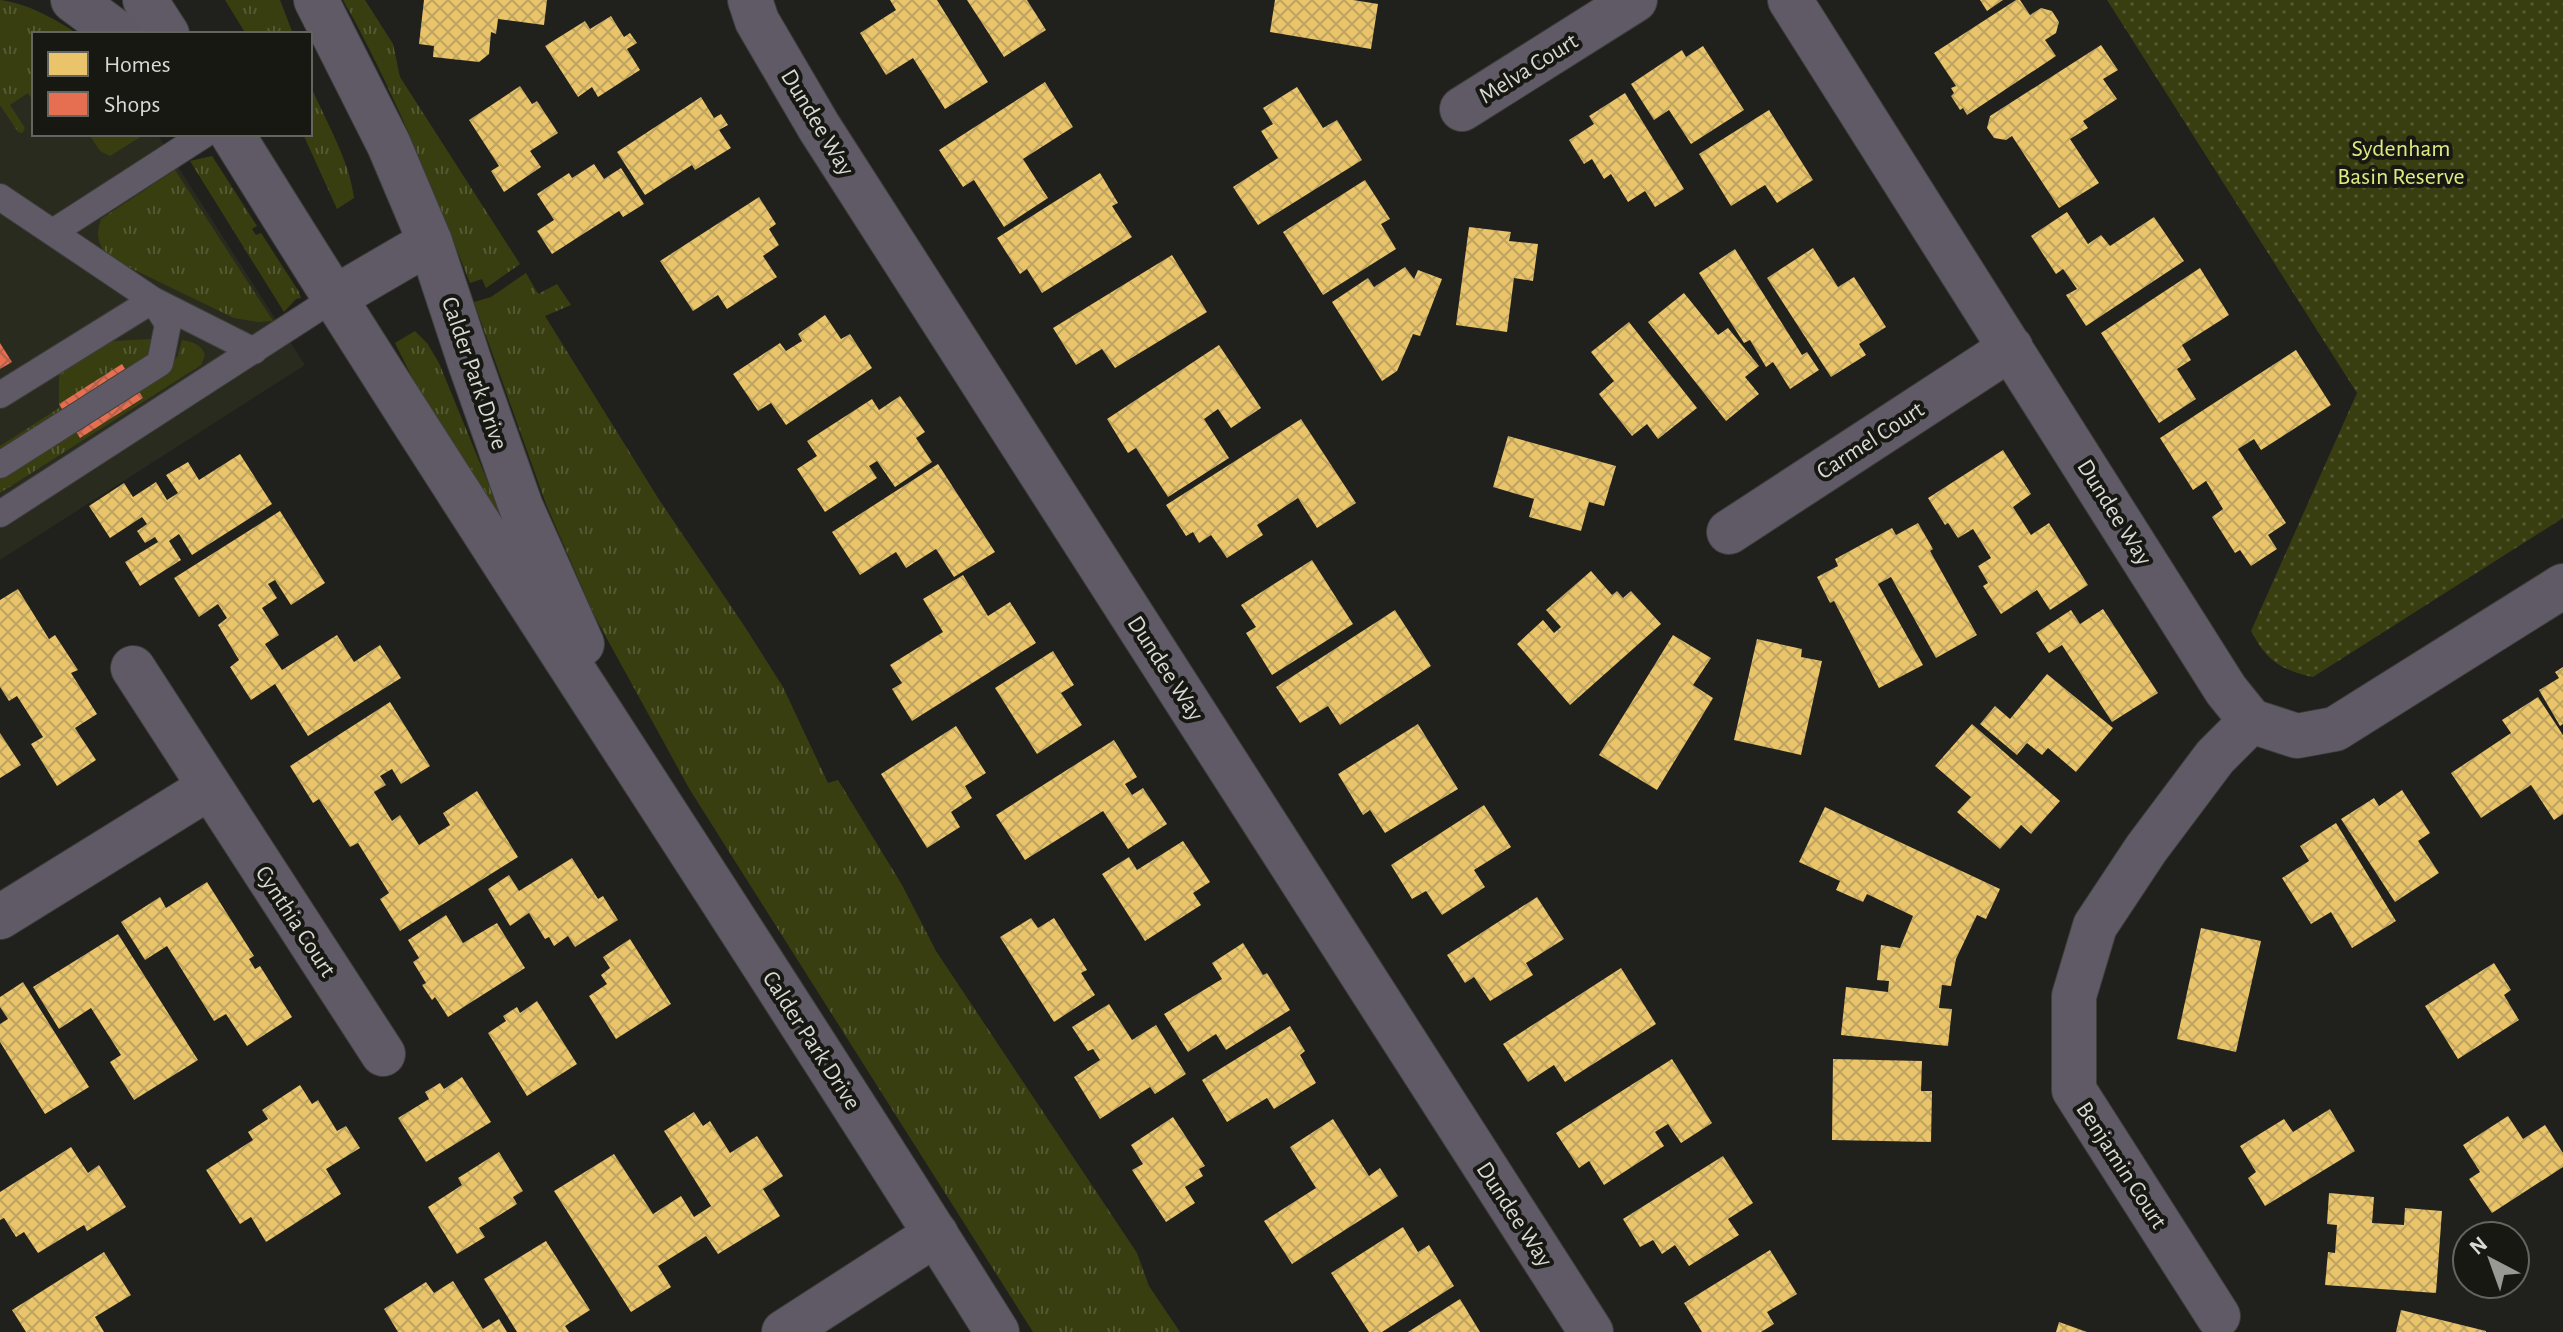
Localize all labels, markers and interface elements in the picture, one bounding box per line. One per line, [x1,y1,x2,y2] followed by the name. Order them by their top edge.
[1475,29,1582,109] street label: Melva Court
[32,32,312,136] legend
[104,53,171,77] text: Homes
[776,65,858,180] street label: Dundee Way
[104,93,160,117] text: Shops
[2337,137,2465,189] park label: Sydenham Basin Reserve
[437,294,511,453] street label: Calder Park Drive
[1813,397,1929,484] street label: Carmel Court
[2072,455,2156,570] street label: Dundee Way
[1123,612,1208,725] street label: Dundee Way
[250,862,340,982] street label: Cynthia Court
[758,967,865,1114] street label: Calder Park Drive
[2071,1098,2171,1234] street label: Benjamin Court
[1472,1158,1557,1271] street label: Dundee Way
[2451,1220,2531,1300] north arrow
[2466,1232,2492,1259] text: N

